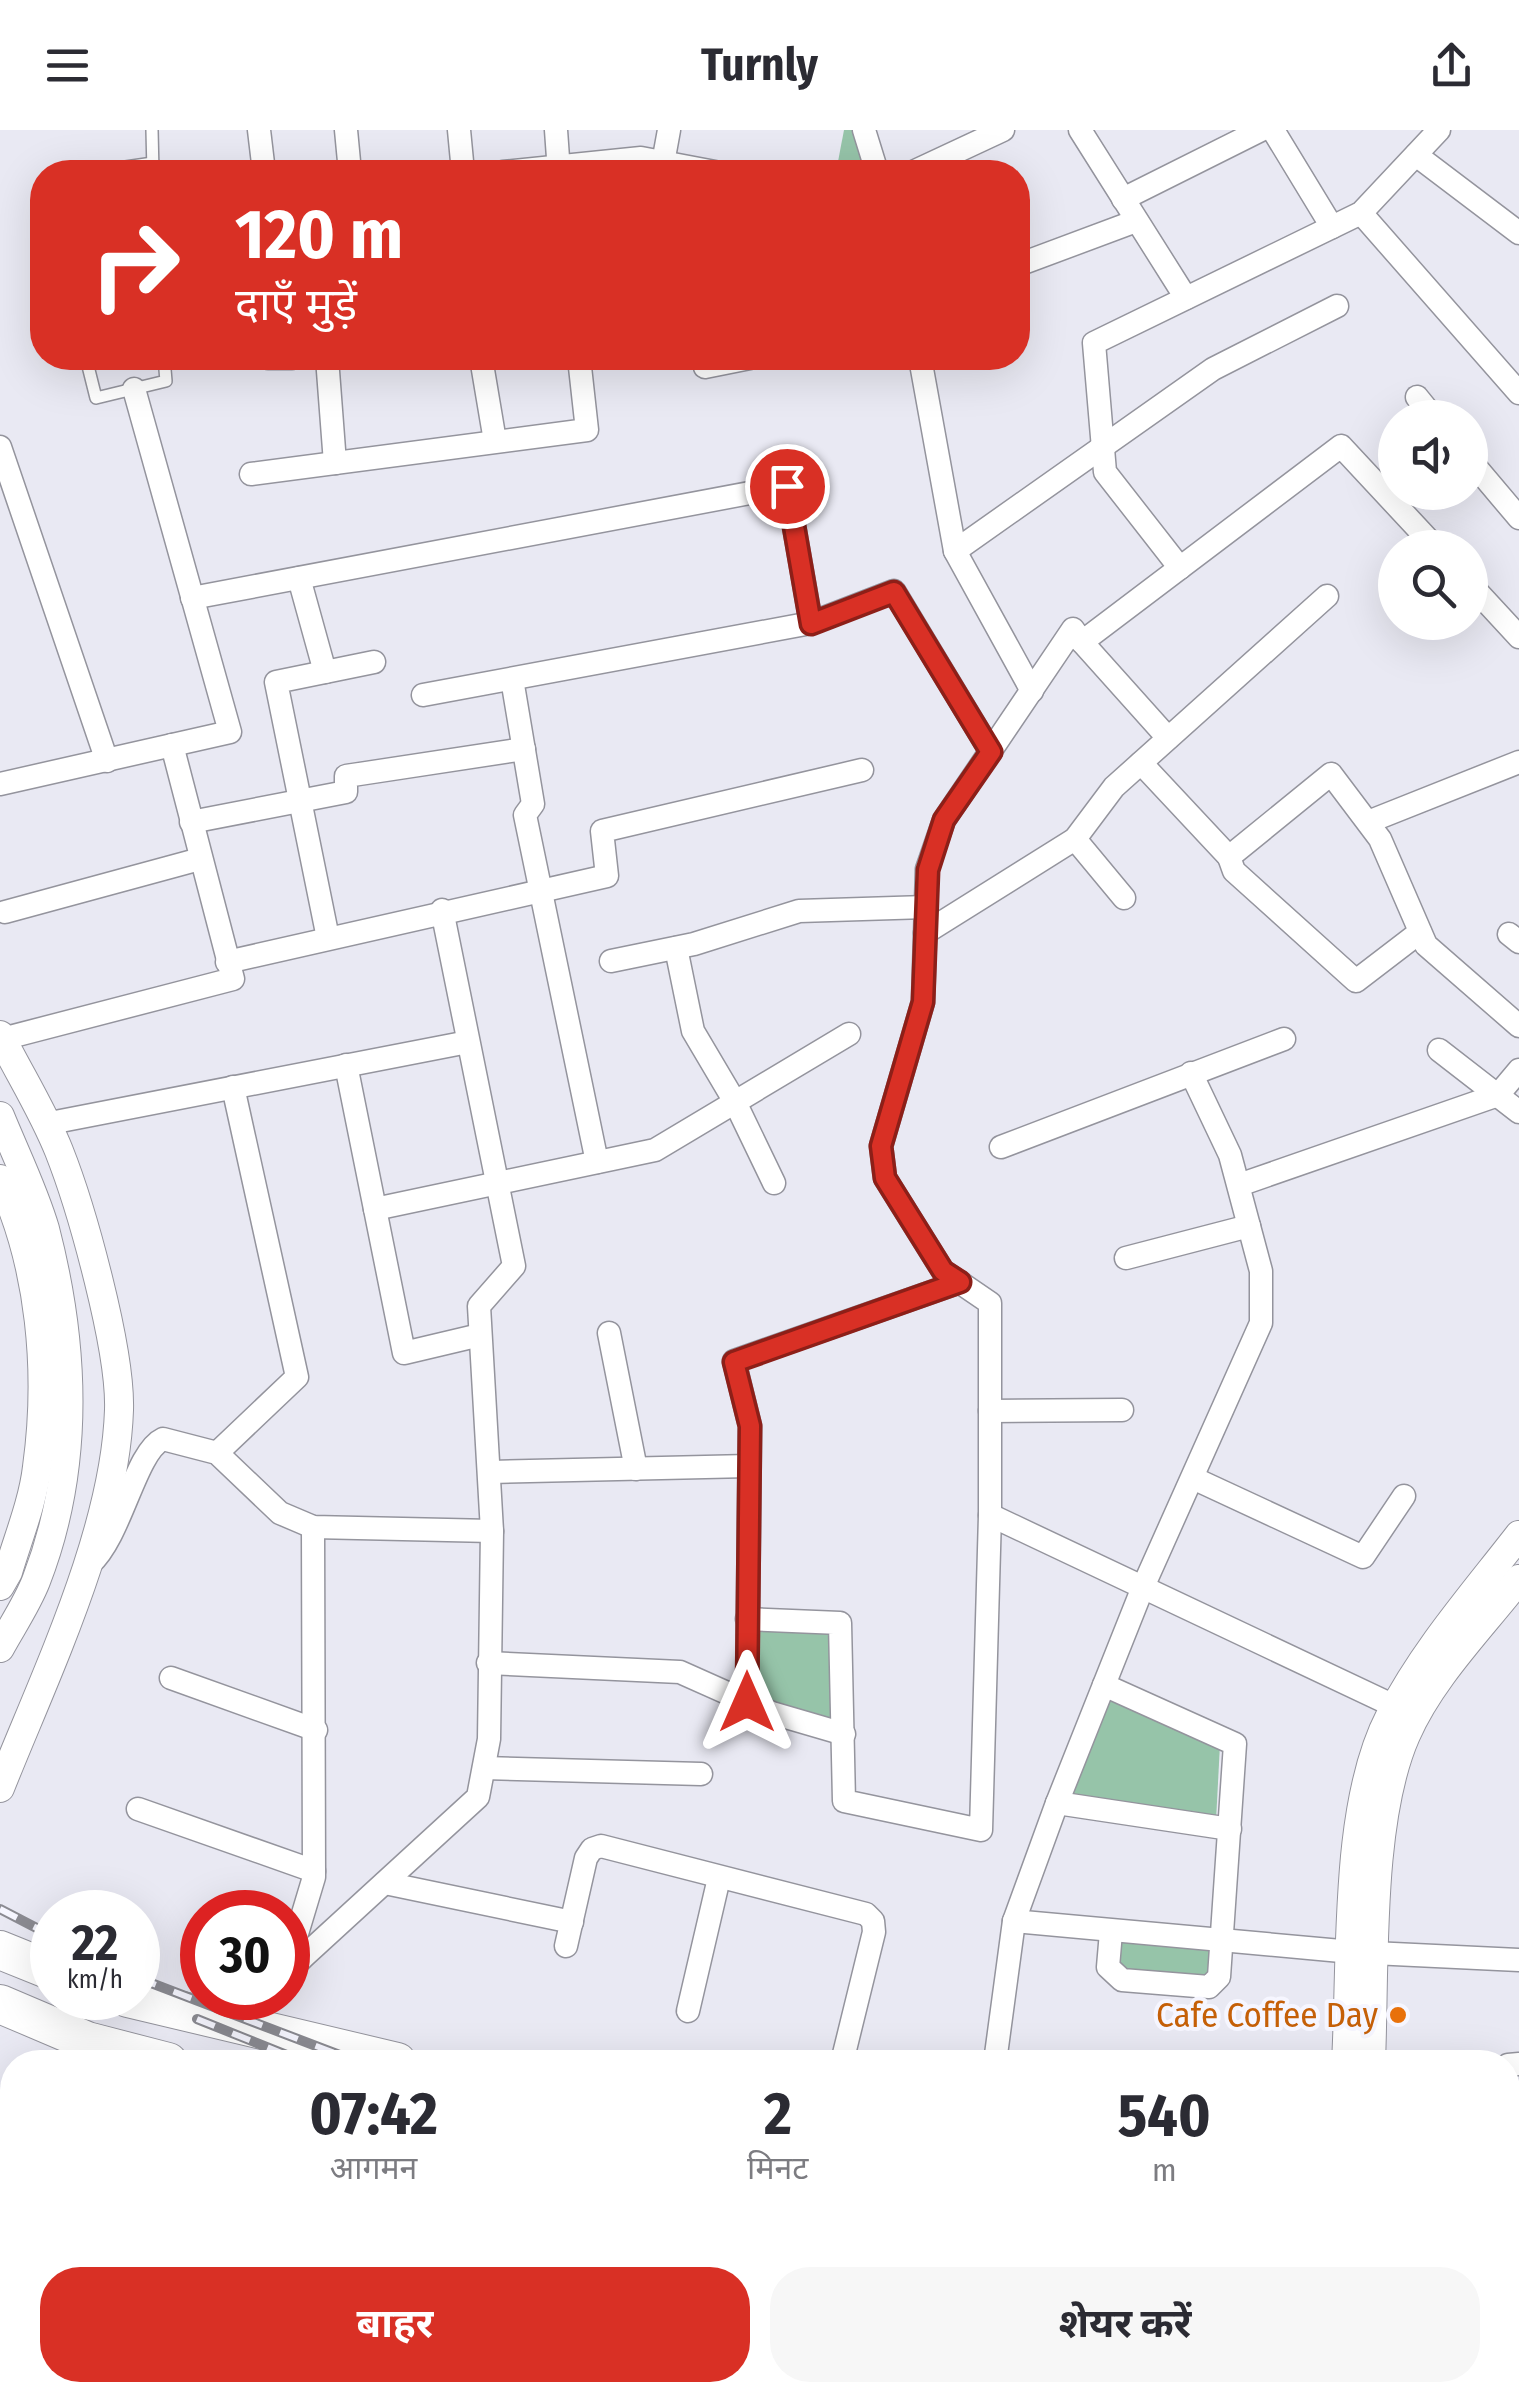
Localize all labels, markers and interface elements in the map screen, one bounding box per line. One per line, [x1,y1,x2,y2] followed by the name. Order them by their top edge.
[40,38,95,93] icon: menu
[701,38,818,92] text: Turnly
[1424,38,1479,93] icon: share
[235,193,403,277] text: 120 m
[70,200,200,330] icon: right
[235,278,357,332] text: दाएँ मुड़ें
[1378,400,1488,640] map controls
[1378,400,1488,510] button: sound
[745,444,830,529] pin
[760,459,815,514] icon: arrive
[1378,530,1488,640] button: search
[695,1650,799,1754] position arrow
[180,1890,310,2020] speed limit sign: 30
[72,1913,118,1973] text: 22
[67,1965,123,1995] text: km/h
[1156,1994,1378,2036] place label: Cafe Coffee Day
[1387,2004,1409,2026] marker: Cafe Coffee Day
[309,2078,438,2150] text: 07:42
[764,2078,792,2150] text: 2
[1118,2080,1211,2152] text: 540
[330,2149,417,2187] text: आगमन
[747,2149,808,2187] text: मिनट
[1152,2151,1176,2189] text: m
[40,2267,750,2382] button: बाहर
[770,2267,1480,2382] button: शेयर करें

